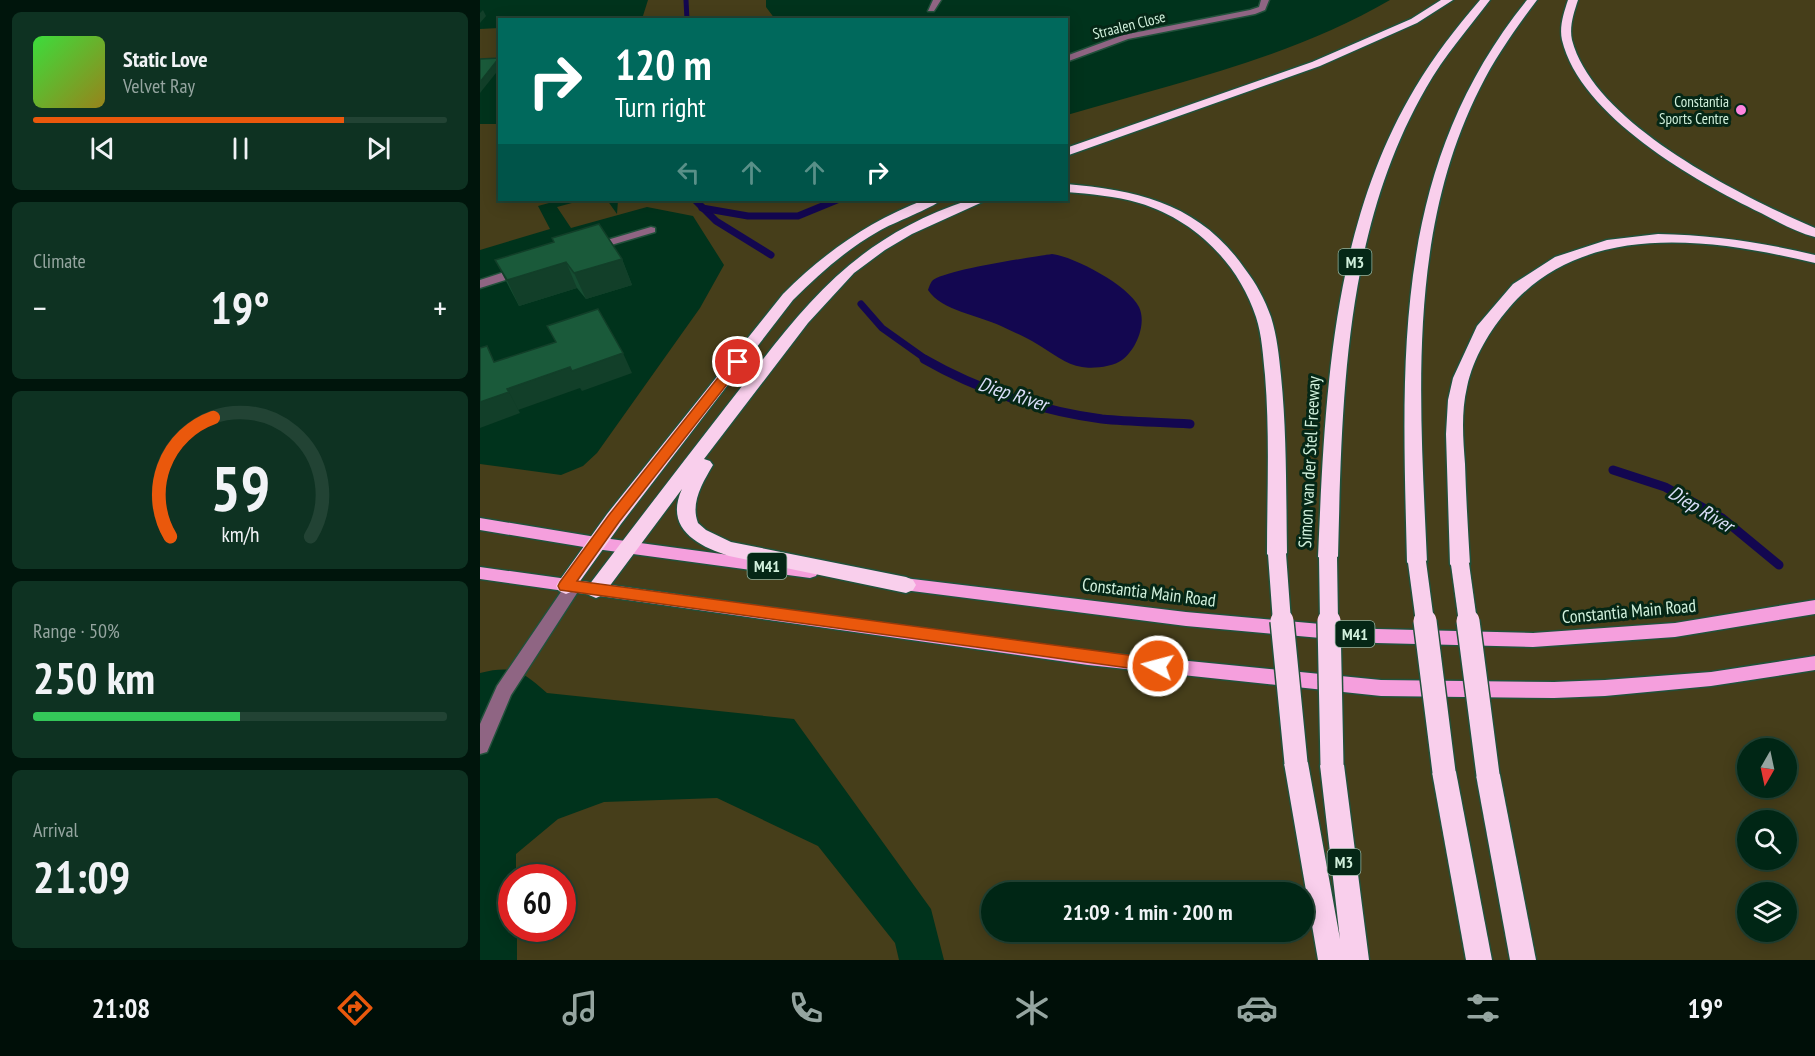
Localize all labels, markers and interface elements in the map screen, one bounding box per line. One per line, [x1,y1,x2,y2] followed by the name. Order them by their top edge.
[1091,7,1167,43] street label: Straalen Close
[615,37,712,92] text: 120 m
[516,42,594,120] icon: right
[123,45,208,73] text: Static Love
[123,73,195,99] text: Velvet Ray
[615,90,706,124] text: Turn right
[1659,92,1729,128] place label: Constantia Sports Centre
[1734,103,1748,117] marker: Constantia Sports Centre
[86,132,119,165] icon: previous
[224,132,257,165] icon: pause
[362,132,395,165] icon: next
[672,156,705,189] icon: left
[735,156,768,189] icon: ahead
[798,156,831,189] icon: ahead
[861,156,894,189] icon: right
[33,248,86,274] text: Climate
[1338,249,1372,275] road number: M3
[210,278,270,336] text: 19°
[33,286,47,329] text: −
[433,286,447,329] text: +
[712,336,763,387] pin
[721,345,754,378] icon: arrive
[975,371,1053,418] water label: Diep River
[1293,375,1325,549] street label: Simon van der Stel Freeway
[210,447,270,528] text: 59
[1664,479,1740,540] water label: Diep River
[221,520,259,548] text: km/h
[748,553,786,579] road number: M41
[1081,572,1217,612] street label: Constantia Main Road
[1561,594,1697,628] street label: Constantia Main Road
[33,618,120,644] text: Range · 50%
[1336,621,1374,647] road number: M41
[1126,634,1190,698] position arrow
[33,648,155,706] text: 250 km
[1737,738,1797,798] north arrow
[1737,738,1797,942] map controls
[1737,810,1797,870] button: search
[33,817,78,843] text: Arrival
[33,847,130,905] text: 21:09
[1328,849,1360,875] road number: M3
[498,864,576,942] speed limit sign: 60
[1737,882,1797,942] button: layers
[1062,898,1233,926] text: 21:09 · 1 min · 200 m
[334,987,376,1029] icon: directions
[559,987,601,1029] icon: music
[785,987,827,1029] icon: phone
[1011,987,1053,1029] icon: climate
[1236,987,1278,1029] icon: car
[1462,987,1504,1029] icon: filters
[92,991,150,1025] text: 21:08
[1687,991,1723,1025] text: 19°

